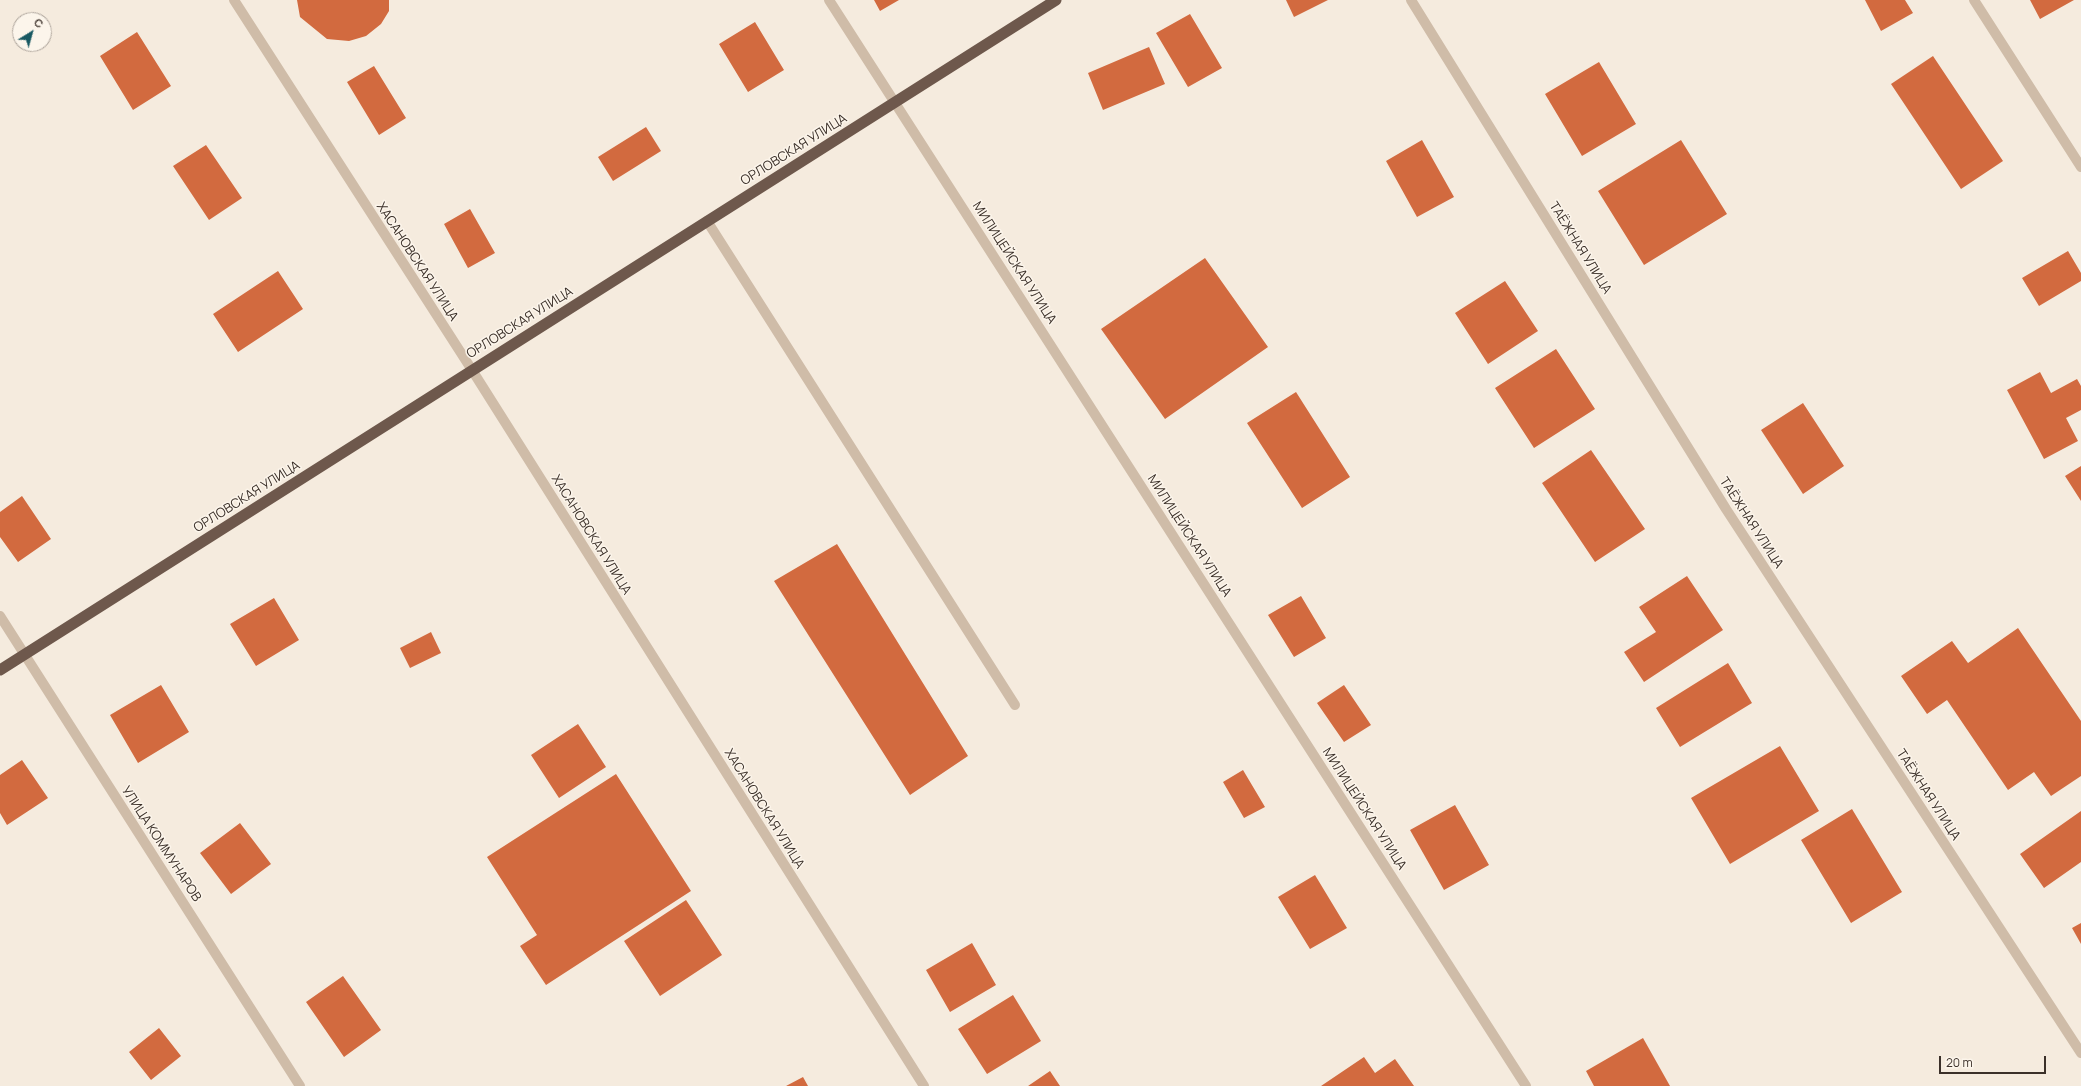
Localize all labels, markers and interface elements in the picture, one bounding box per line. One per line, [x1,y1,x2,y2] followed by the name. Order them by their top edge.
[12,12,52,52] north arrow
[31,14,47,31] text: С
[738,111,850,189] street label: ОРЛОВСКАЯ УЛИЦА
[969,199,1059,327] street label: МИЛИЦЕЙСКАЯ УЛИЦА
[1545,199,1615,297] street label: ТАЁЖНАЯ УЛИЦА
[373,200,461,324] street label: ХАСАНОВСКАЯ УЛИЦА
[464,284,576,362] street label: ОРЛОВСКАЯ УЛИЦА
[191,458,303,536] street label: ОРЛОВСКАЯ УЛИЦА
[548,472,634,598] street label: ХАСАНОВСКАЯ УЛИЦА
[1144,472,1234,600] street label: МИЛИЦЕЙСКАЯ УЛИЦА
[1716,475,1786,571] street label: ТАЁЖНАЯ УЛИЦА
[1319,745,1409,873] street label: МИЛИЦЕЙСКАЯ УЛИЦА
[721,746,807,872] street label: ХАСАНОВСКАЯ УЛИЦА
[1893,747,1963,843] street label: ТАЁЖНАЯ УЛИЦА
[118,783,204,905] street label: УЛИЦА КОММУНАРОВ
[1941,1048,2048,1074] scale bar
[1946,1054,1973,1071] text: 20 m

